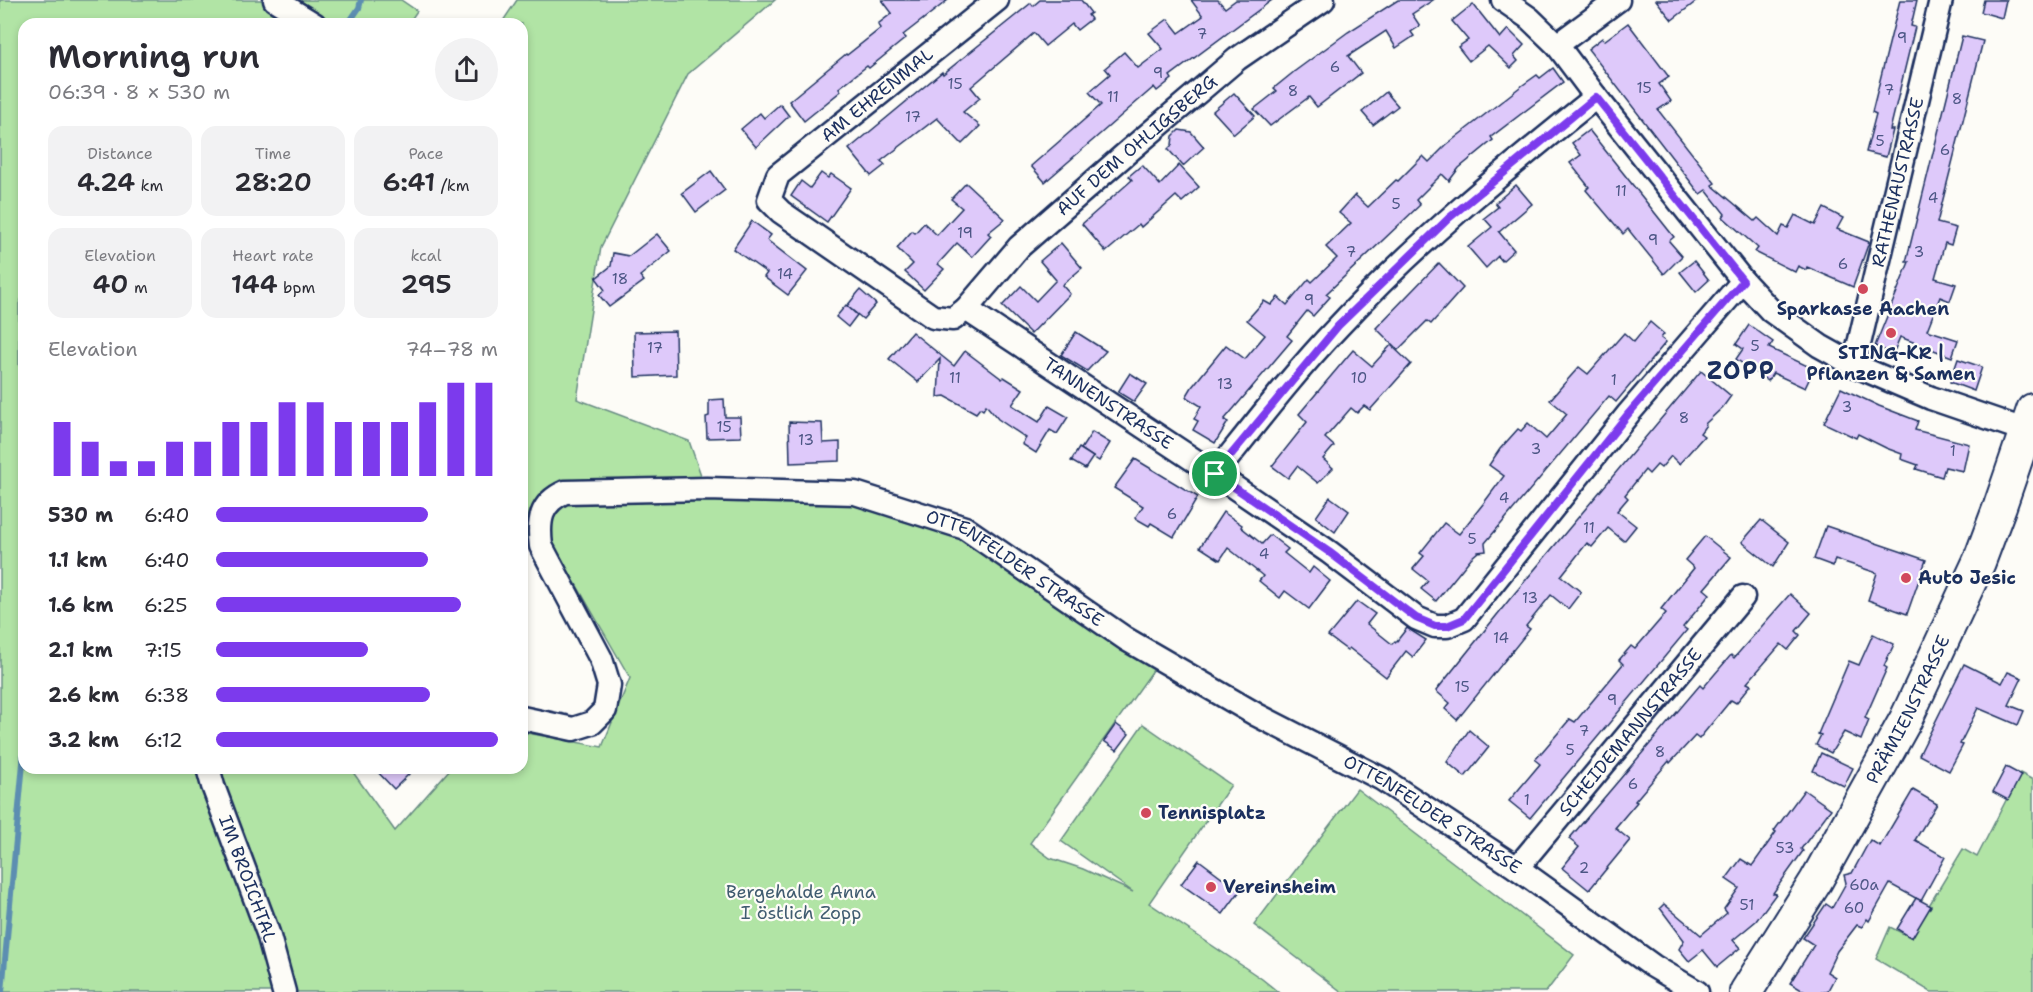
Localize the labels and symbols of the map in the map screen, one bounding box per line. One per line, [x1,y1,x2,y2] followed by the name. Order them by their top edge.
[1197,24,1207,44] house number: 7
[1897,28,1907,48] house number: 9
[816,42,938,148] street label: AM EHRENMAL
[1330,57,1340,77] house number: 6
[1153,63,1163,83] house number: 9
[1051,69,1222,221] street label: AUF DEM OHLIGSBERG
[947,74,963,94] house number: 15
[1636,78,1652,98] house number: 15
[1884,80,1894,100] house number: 7
[1288,81,1298,101] house number: 8
[1107,87,1119,107] house number: 11
[1952,89,1962,109] house number: 8
[1866,95,1929,269] street label: RATHENAUSTRASSE
[905,107,921,127] house number: 17
[1875,131,1885,151] house number: 5
[1940,140,1950,160] house number: 6
[1615,181,1627,201] house number: 11
[1928,188,1938,208] house number: 4
[1391,194,1401,214] house number: 5
[957,223,973,243] house number: 19
[1648,230,1658,250] house number: 9
[1346,242,1356,262] house number: 7
[1914,242,1924,262] house number: 3
[1838,254,1848,274] house number: 6
[777,264,793,284] house number: 14
[612,269,628,289] house number: 18
[1856,282,1870,296] marker: Sparkasse Aachen
[1304,290,1314,310] house number: 9
[1777,297,1949,321] place label: Sparkasse Aachen
[1884,326,1898,340] marker: STING-KR | Pflanzen & Samen
[1750,336,1760,356] house number: 5
[647,338,663,358] house number: 17
[1806,341,1976,386] place label: STING-KR | Pflanzen & Samen
[1039,352,1178,455] street label: TANNENSTRASSE
[1707,355,1775,387] district label: ZOPP
[949,368,961,388] house number: 11
[1351,368,1367,388] house number: 10
[1611,370,1617,390] house number: 1
[1217,374,1233,394] house number: 13
[1842,397,1852,417] house number: 3
[1679,408,1689,428] house number: 8
[716,417,732,437] house number: 15
[798,430,814,450] house number: 13
[1531,439,1541,459] house number: 3
[1950,441,1956,461] house number: 1
[1189,448,1240,499] pin
[1499,488,1509,508] house number: 4
[923,504,1108,632] street label: OTTENFELDER STRASSE
[1167,504,1177,524] house number: 6
[1583,518,1595,538] house number: 11
[1467,529,1477,549] house number: 5
[1259,544,1269,564] house number: 4
[1918,566,2016,590] place label: Auto Jesic
[1899,571,1913,585] marker: Auto Jesic
[1522,588,1538,608] house number: 13
[1493,628,1509,648] house number: 14
[1860,631,1955,788] street label: PRÄMIENSTRASSE
[1553,643,1707,821] street label: SCHEIDEMANNSTRASSE
[1454,677,1470,697] house number: 15
[1607,690,1617,710] house number: 9
[1579,721,1589,741] house number: 7
[1565,740,1575,760] house number: 5
[1655,742,1665,762] house number: 8
[1339,749,1526,880] street label: OTTENFELDER STRASSE
[1628,774,1638,794] house number: 6
[1524,790,1530,810] house number: 1
[1158,801,1266,825] place label: Tennisplatz
[1139,806,1153,820] marker: Tennisplatz
[213,812,282,945] street label: IM BROICHTAL
[1776,838,1795,858] house number: 53
[1579,858,1589,878] house number: 2
[1223,875,1336,899] place label: Vereinsheim
[1849,875,1879,895] house number: 60a
[726,880,876,925] park label: Bergehalde Anna I östlich Zopp
[1204,880,1218,894] marker: Vereinsheim
[1740,895,1754,915] house number: 51
[1844,898,1864,918] house number: 60

